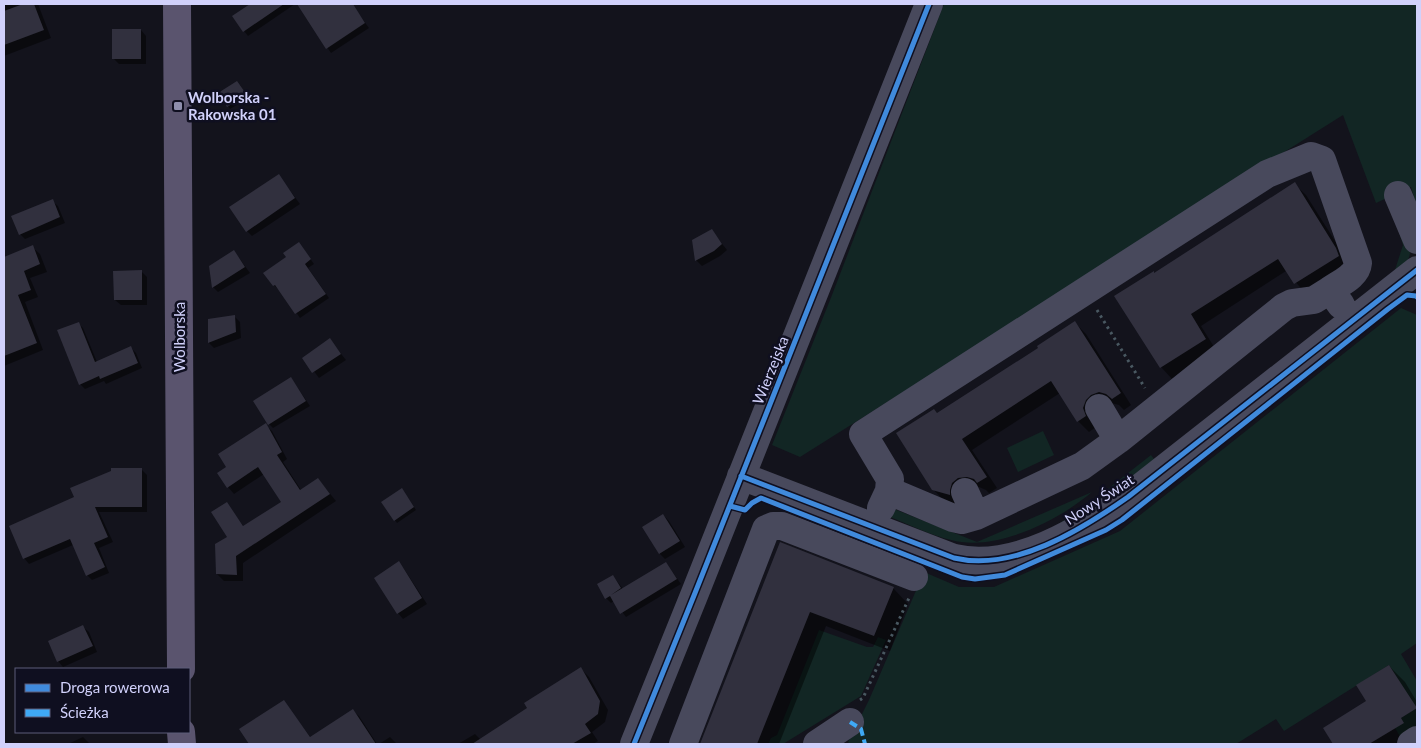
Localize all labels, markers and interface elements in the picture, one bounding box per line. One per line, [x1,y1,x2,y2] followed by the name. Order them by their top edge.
[188,88,276,123] place label: Wolborska - Rakowska 01
[172,100,184,112] marker: Wolborska - Rakowska 01
[170,302,188,372] street label: Wolborska
[748,333,792,407] street label: Wierzejska
[1061,470,1137,528] street label: Nowy Świat
[15,668,190,733] legend
[60,678,170,696] text: Droga rowerowa
[60,703,109,721] text: Ścieżka

